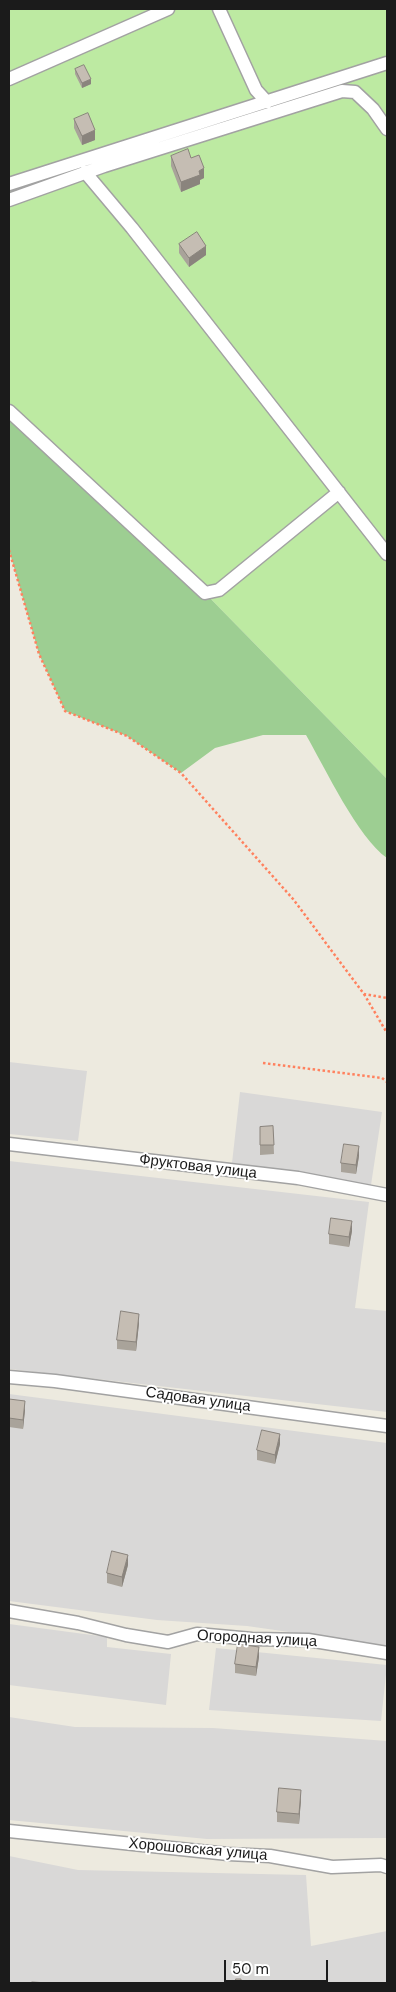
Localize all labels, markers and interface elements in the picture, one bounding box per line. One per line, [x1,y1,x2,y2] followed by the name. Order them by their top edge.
[138,1151,258,1183] street label: Фруктовая улица
[144,1384,252,1416] street label: Садовая улица
[196,1627,318,1651] street label: Огородная улица
[128,1835,268,1865] street label: Хорошовская улица
[226,1950,330,1982] scale bar
[232,1959,269,1979] text: 50 m

